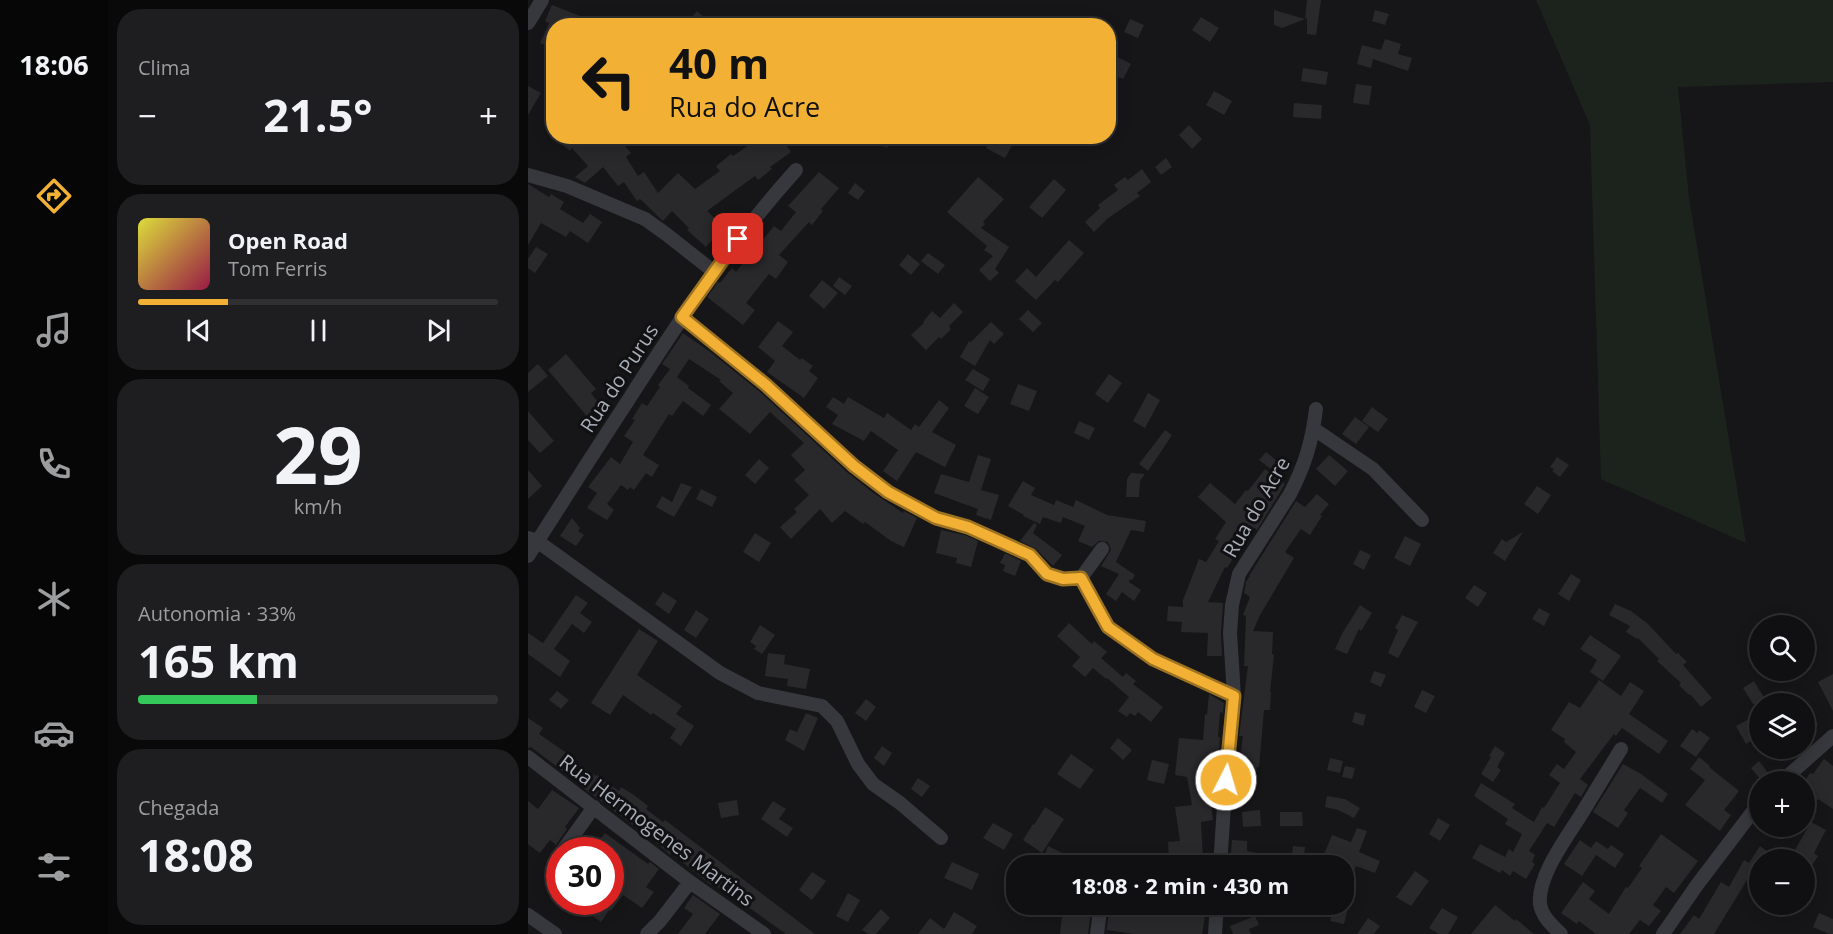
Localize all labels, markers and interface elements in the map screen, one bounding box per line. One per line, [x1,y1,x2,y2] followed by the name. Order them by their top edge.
[669,34,769,91] text: 40 m
[570,42,648,120] icon: left
[19,46,89,83] text: 18:06
[138,54,190,81] text: Clima
[263,84,373,145] text: 21.5°
[669,88,820,125] text: Rua do Acre
[138,93,157,138] text: −
[479,93,498,138] text: +
[33,175,75,217] icon: directions
[712,213,763,264] pin
[721,222,754,255] icon: arrive
[228,225,348,255] text: Open Road
[228,255,327,282] text: Tom Ferris
[33,309,75,351] icon: music
[182,314,215,347] icon: previous
[302,314,335,347] icon: pause
[422,314,455,347] icon: next
[574,318,664,438] street label: Rua do Purus
[273,401,363,507] text: 29
[33,443,75,485] icon: phone
[1216,452,1296,562] street label: Rua do Acre
[294,493,342,520] text: km/h
[33,578,75,620] icon: climate
[138,600,296,627] text: Autonomia · 33%
[1749,615,1815,915] map controls
[1749,615,1815,681] button: search
[138,630,299,691] text: 165 km
[1749,693,1815,759] button: layers
[33,712,75,754] icon: car
[554,748,760,912] street label: Rua Hermogenes Martins
[1194,748,1258,812] position arrow
[1749,771,1815,837] button: +
[138,794,219,821] text: Chegada
[138,824,254,885] text: 18:08
[546,837,624,915] speed limit sign: 30
[33,846,75,888] icon: filters
[1749,849,1815,915] button: −
[1071,870,1289,900] text: 18:08 · 2 min · 430 m

